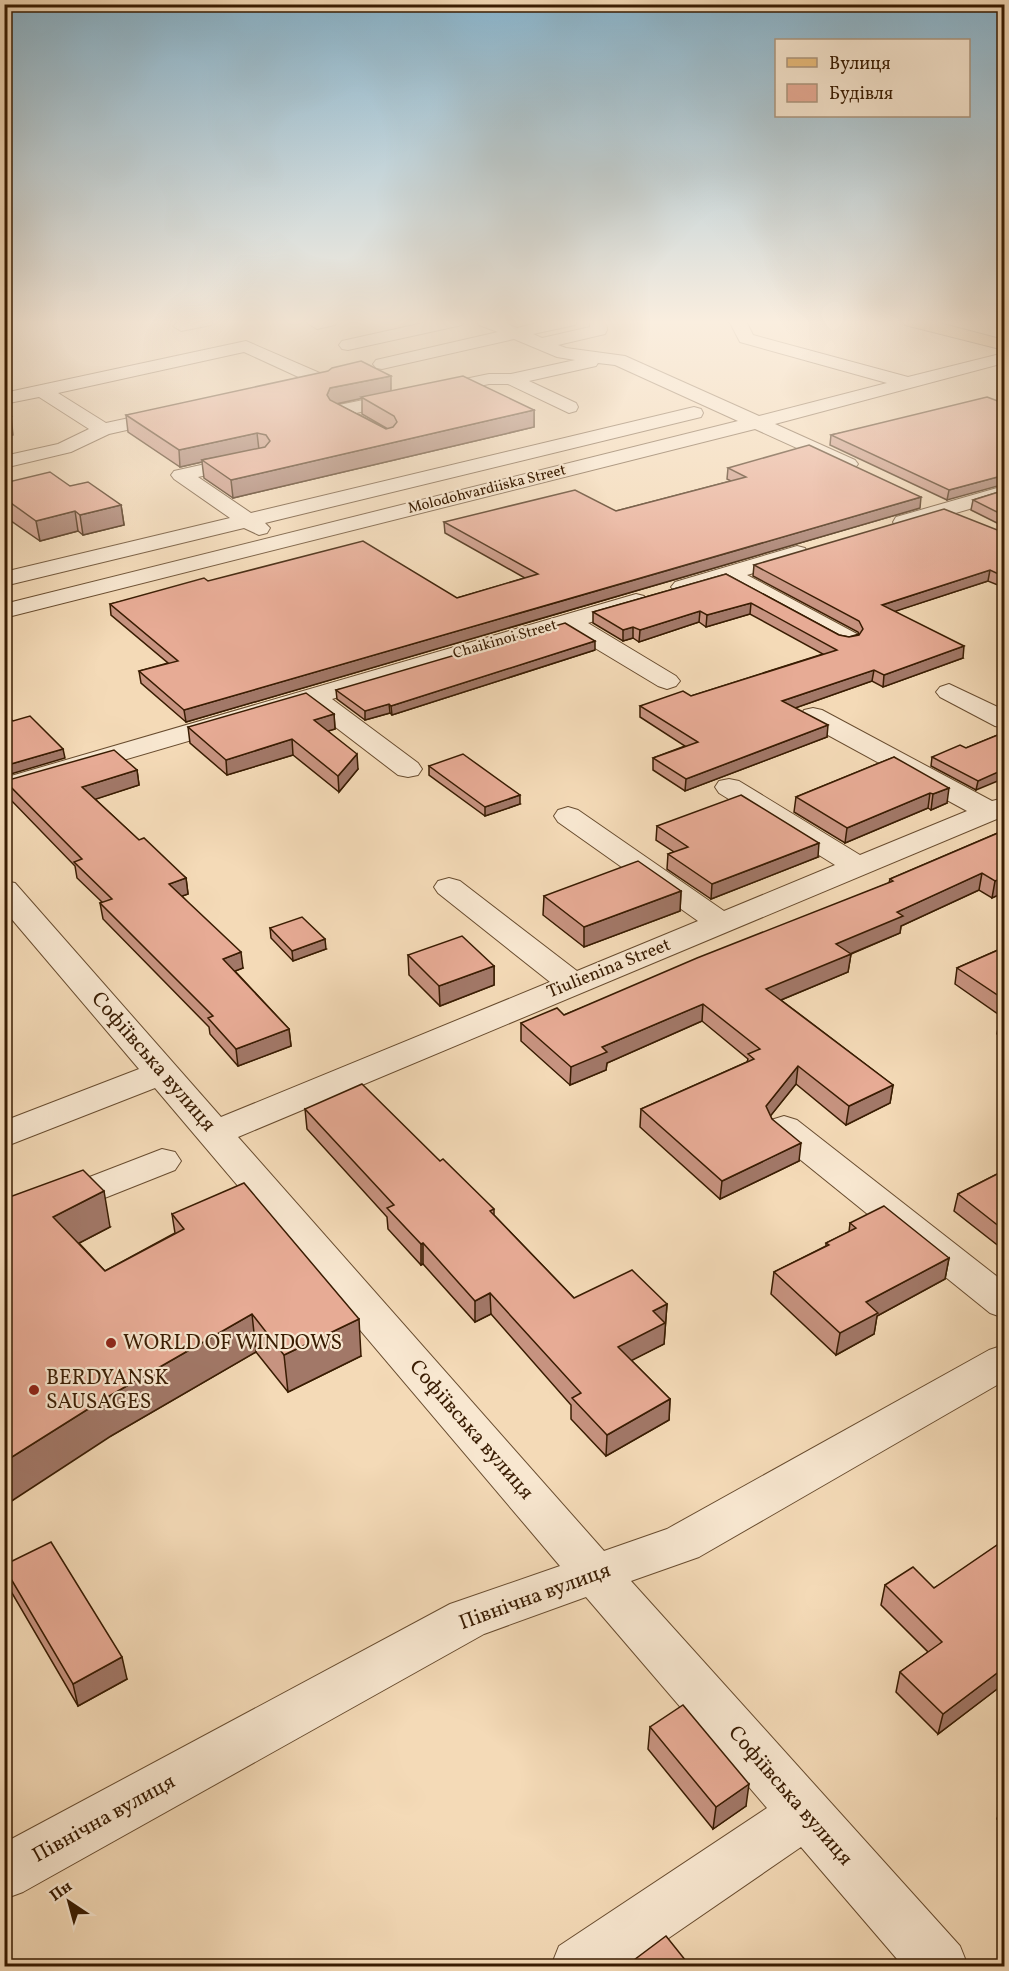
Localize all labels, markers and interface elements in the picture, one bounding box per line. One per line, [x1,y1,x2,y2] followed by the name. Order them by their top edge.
[775,39,970,117] legend
[829,52,891,77] text: Вулиця
[829,82,893,107] text: Будівля
[406,460,568,520] street label: Molodohvardiiska Street
[451,615,559,665] street label: Chaikinoi Street
[543,933,675,1005] street label: Tiulienina Street
[84,986,222,1138] street label: Софіївська вулиця
[123,1329,342,1358] place label: WORLD OF WINDOWS
[104,1336,118,1350] marker: WORLD OF WINDOWS
[402,1354,540,1506] street label: Софіївська вулиця
[46,1364,169,1417] place label: BERDYANSK SAUSAGES
[27,1383,41,1397] marker: BERDYANSK SAUSAGES
[455,1556,615,1638] street label: Північна вулиця
[721,1720,859,1872] street label: Софіївська вулиця
[27,1768,181,1870] street label: Північна вулиця
[39,1872,99,1932] north arrow
[46,1876,77,1907] text: Пн

